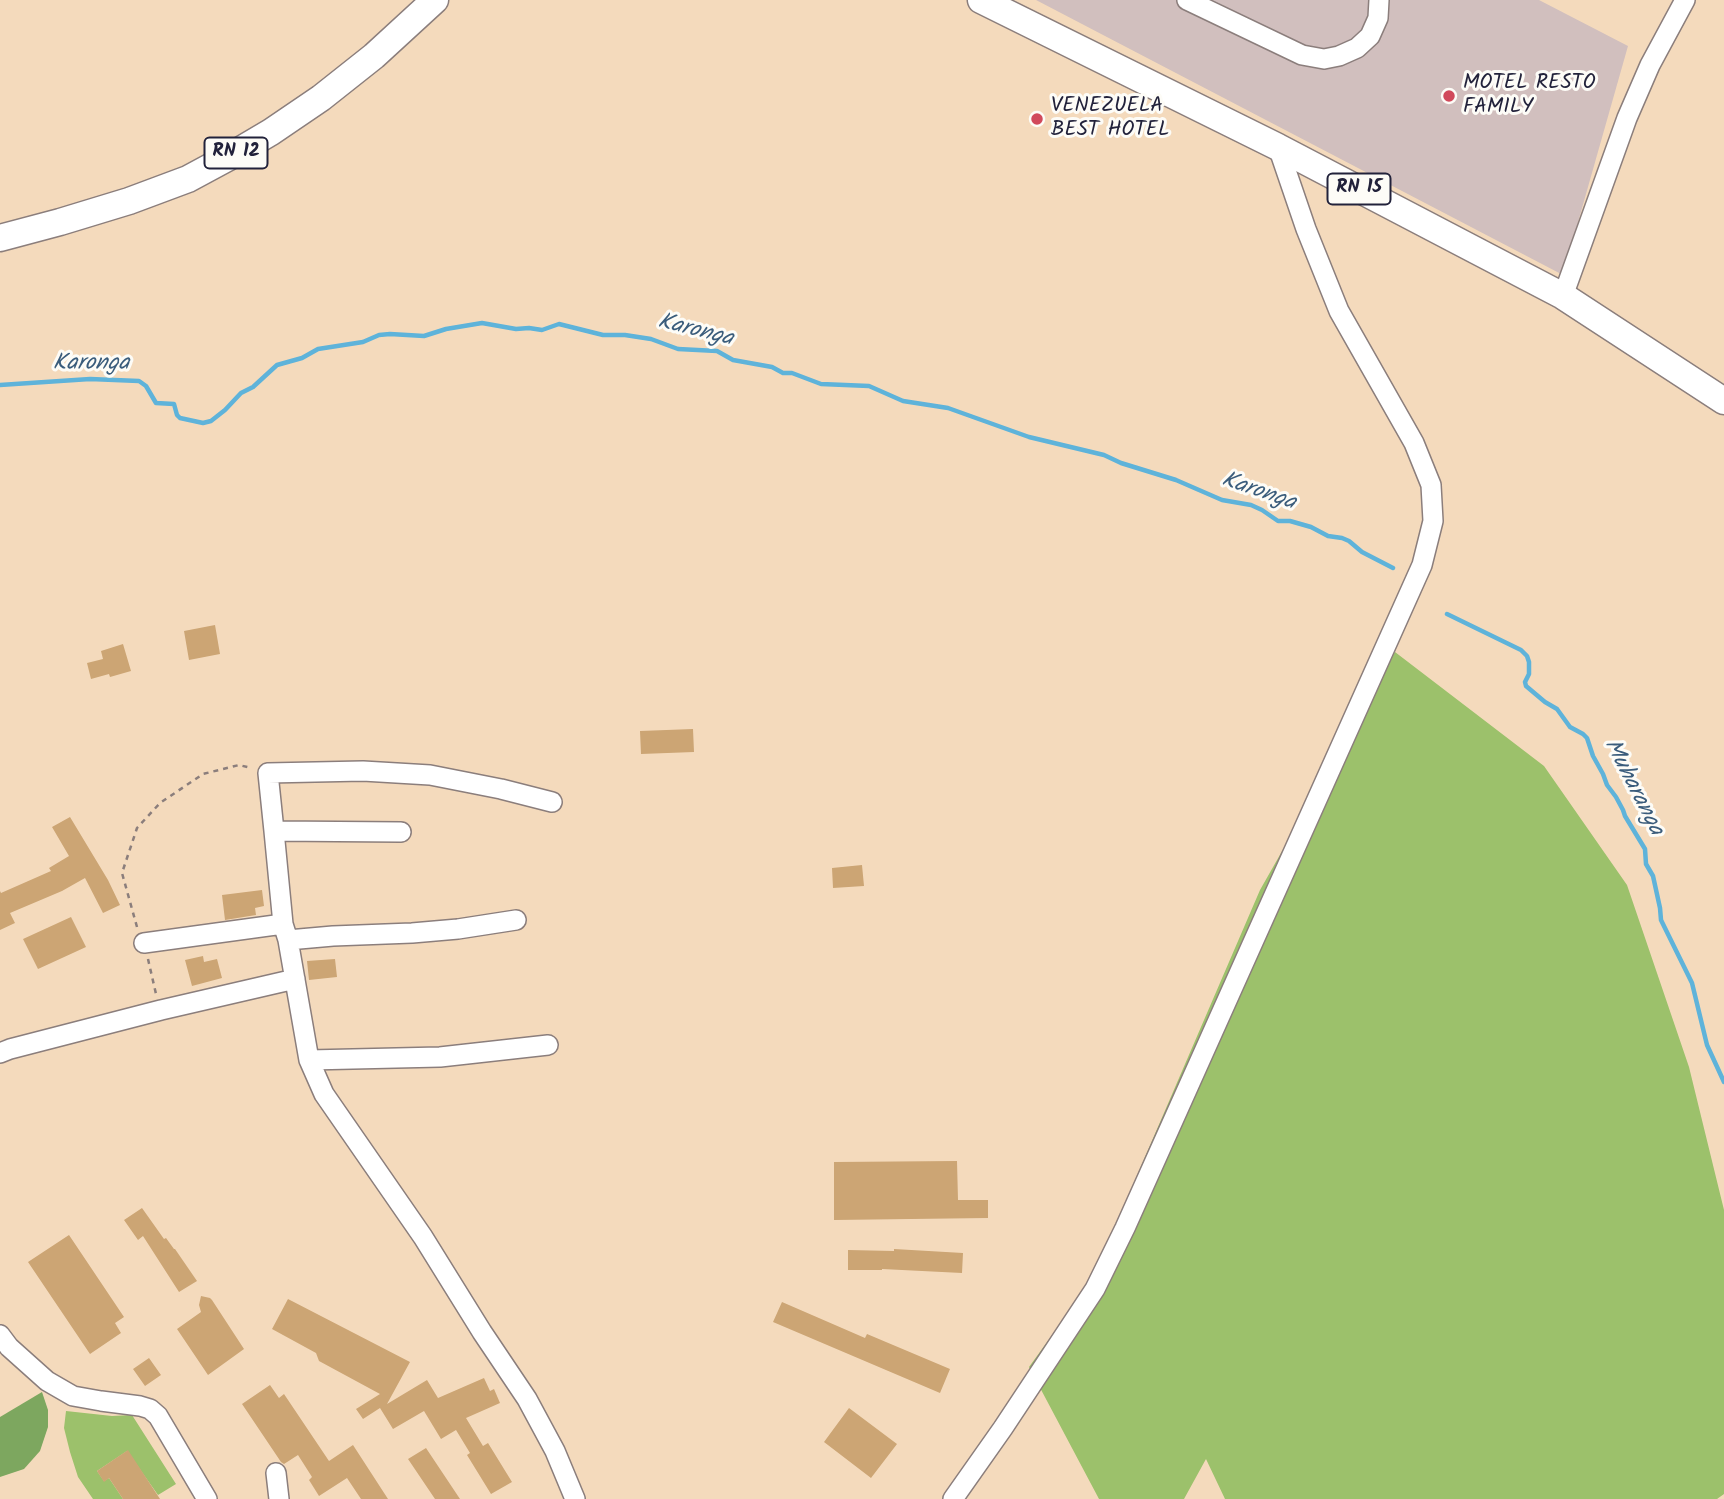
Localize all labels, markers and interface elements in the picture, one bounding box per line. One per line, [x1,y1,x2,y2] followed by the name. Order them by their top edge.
[1463,71,1596,121] place label: MOTEL RESTO FAMILY
[1441,88,1457,104] marker: MOTEL RESTO FAMILY
[1051,94,1169,144] place label: VENEZUELA BEST HOTEL
[1029,111,1045,127] marker: VENEZUELA BEST HOTEL
[204,138,268,168] road number: RN 12
[1328,174,1390,204] road number: RN 15
[655,309,735,355] water label: Karonga
[53,351,129,379] water label: Karonga
[1217,468,1299,518] water label: Karonga
[1596,735,1668,841] water label: Muharanga

